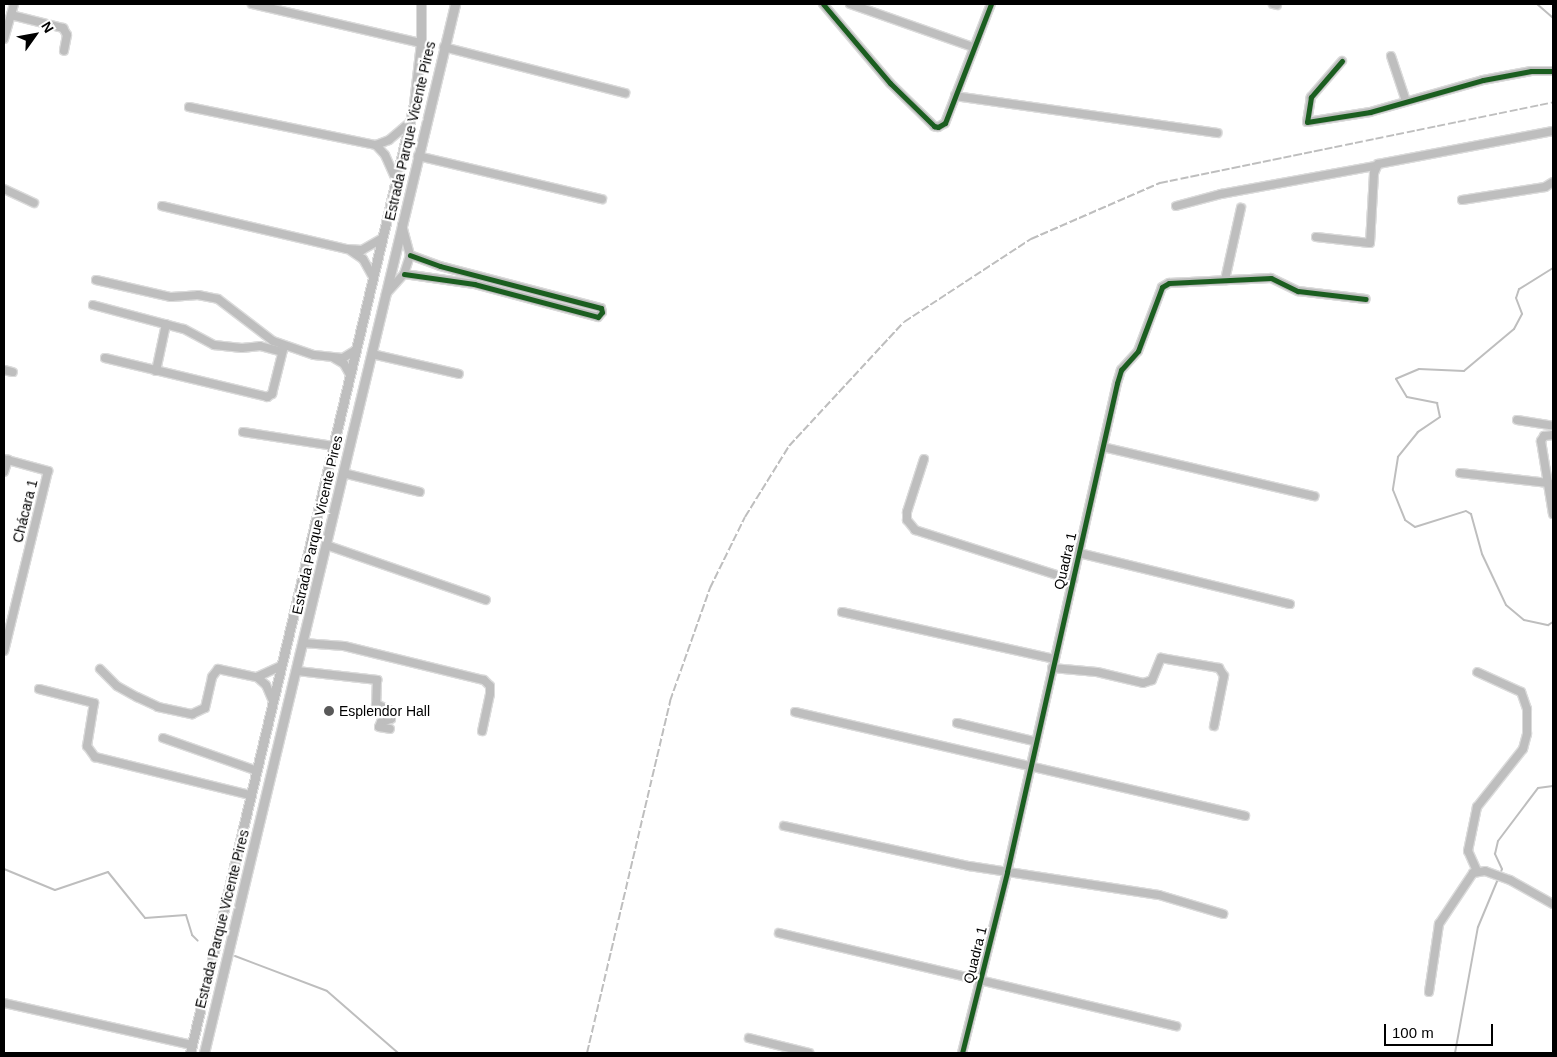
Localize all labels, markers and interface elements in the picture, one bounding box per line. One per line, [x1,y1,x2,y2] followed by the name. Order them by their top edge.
[10,10,60,60] north arrow
[38,19,57,36] text: N
[381,40,439,222] street label: Estrada Parque Vicente Pires
[288,434,346,616] street label: Estrada Parque Vicente Pires
[9,478,41,544] street label: Chácara 1
[1050,531,1080,591] street label: Quadra 1
[339,703,430,719] place label: Esplendor Hall
[323,705,335,717] marker: Esplendor Hall
[192,828,252,1010] street label: Estrada Parque Vicente Pires
[960,925,990,985] street label: Quadra 1
[1387,1014,1496,1046] scale bar
[1392,1024,1434,1041] text: 100 m

